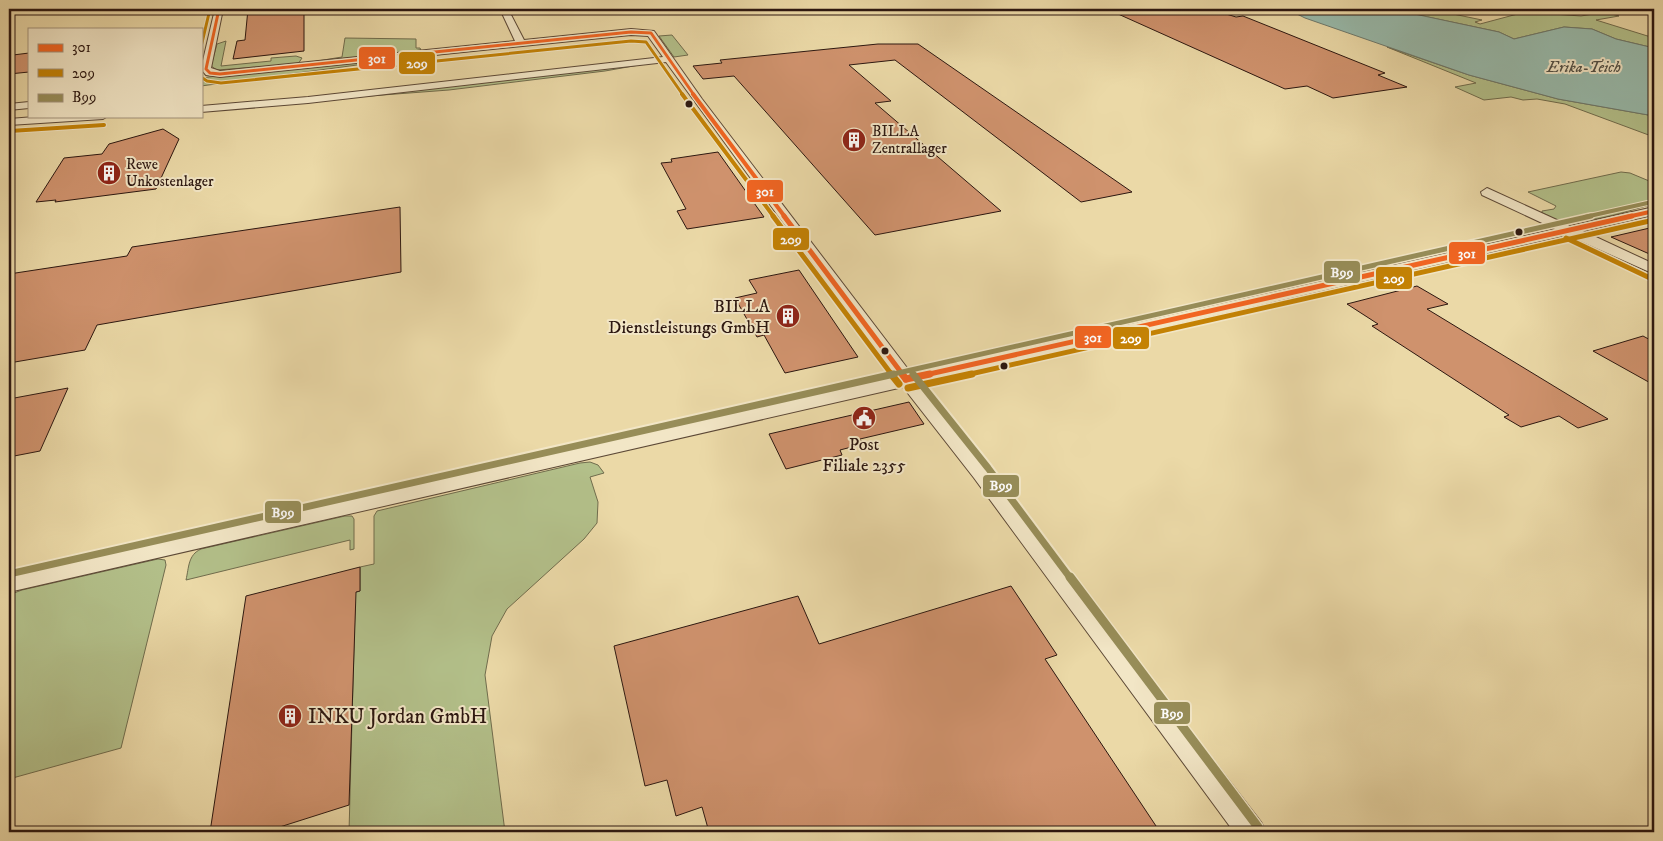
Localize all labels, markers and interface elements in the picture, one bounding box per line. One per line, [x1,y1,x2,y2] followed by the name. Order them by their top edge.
[28,28,202,118] legend
[72,38,91,57] text: 301
[358,46,396,70] line badge: 301
[368,50,386,68] text: 301
[398,51,436,75] line badge: 209
[406,55,428,73] text: 209
[1546,57,1621,77] water label: Erika-Teich
[72,64,95,83] text: 209
[72,88,96,107] text: B99
[684,99,694,109] unlabelled marker
[872,122,947,158] place label: BILLA Zentrallager
[841,127,867,153] building icon: BILLA Zentrallager
[126,155,214,191] place label: Rewe Unkostenlager
[96,160,122,186] building icon: Rewe Unkostenlager
[746,179,784,203] line badge: 301
[756,183,774,201] text: 301
[772,227,810,251] line badge: 209
[1514,227,1524,237] unlabelled marker
[780,231,802,249] text: 209
[1448,241,1486,265] line badge: 301
[1458,245,1476,263] text: 301
[1323,260,1361,284] line badge: B99
[1331,264,1353,282] text: B99
[1375,266,1413,290] line badge: 209
[1383,270,1405,288] text: 209
[608,296,771,339] place label: BILLA Dienstleistungs GmbH
[775,303,801,329] building icon: BILLA Dienstleistungs GmbH
[1074,325,1112,349] line badge: 301
[1112,326,1150,350] line badge: 209
[1084,329,1102,347] text: 301
[1120,330,1142,348] text: 209
[880,346,890,356] unlabelled marker
[999,361,1009,371] unlabelled marker
[851,405,877,431] public building icon: Post Filiale 2355
[822,434,906,477] place label: Post Filiale 2355
[982,474,1020,498] line badge: B99
[990,477,1012,495] text: B99
[264,500,302,524] line badge: B99
[272,504,294,522] text: B99
[1153,701,1191,725] line badge: B99
[277,703,303,729] building icon: INKU Jordan GmbH
[308,704,487,730] place label: INKU Jordan GmbH
[1161,705,1183,723] text: B99

